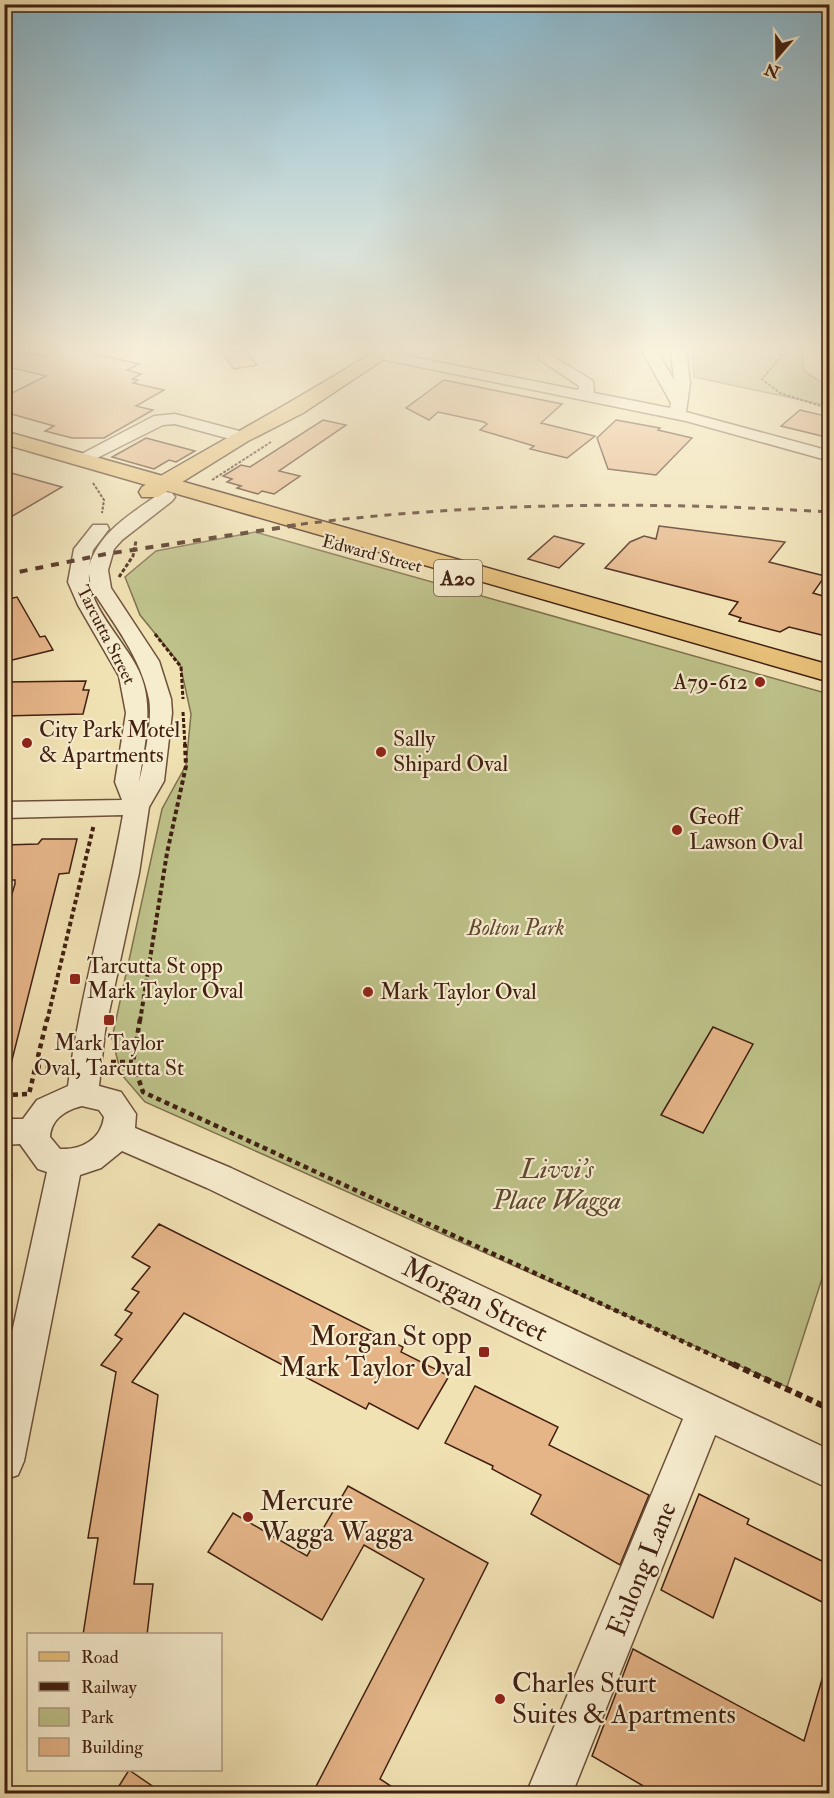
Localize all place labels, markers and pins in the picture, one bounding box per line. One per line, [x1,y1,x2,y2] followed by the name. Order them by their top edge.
[672,668,748,696] place label: A79-612
[753,675,767,689] marker: A79-612
[39,716,181,770] place label: City Park Motel & Apartments
[393,725,509,779] place label: Sally Shipard Oval
[20,736,34,750] marker: City Park Motel & Apartments
[374,745,388,759] marker: Sally Shipard Oval
[689,803,804,856] place label: Geoff Lawson Oval
[670,823,684,837] marker: Geoff Lawson Oval
[87,952,244,1005] place label: Tarcutta St opp Mark Taylor Oval
[68,972,82,986] marker: Tarcutta St opp Mark Taylor Oval
[380,978,537,1006] place label: Mark Taylor Oval
[361,985,375,999] marker: Mark Taylor Oval
[102,1013,116,1027] marker: Mark Taylor Oval, Tarcutta St
[34,1029,184,1082] place label: Mark Taylor Oval, Tarcutta St
[280,1320,472,1384] place label: Morgan St opp Mark Taylor Oval
[477,1345,491,1359] marker: Morgan St opp Mark Taylor Oval
[259,1485,414,1549] place label: Mercure Wagga Wagga
[241,1510,255,1524] marker: Mercure Wagga Wagga
[512,1667,736,1732] place label: Charles Sturt Suites & Apartments
[493,1692,507,1706] marker: Charles Sturt Suites & Apartments

